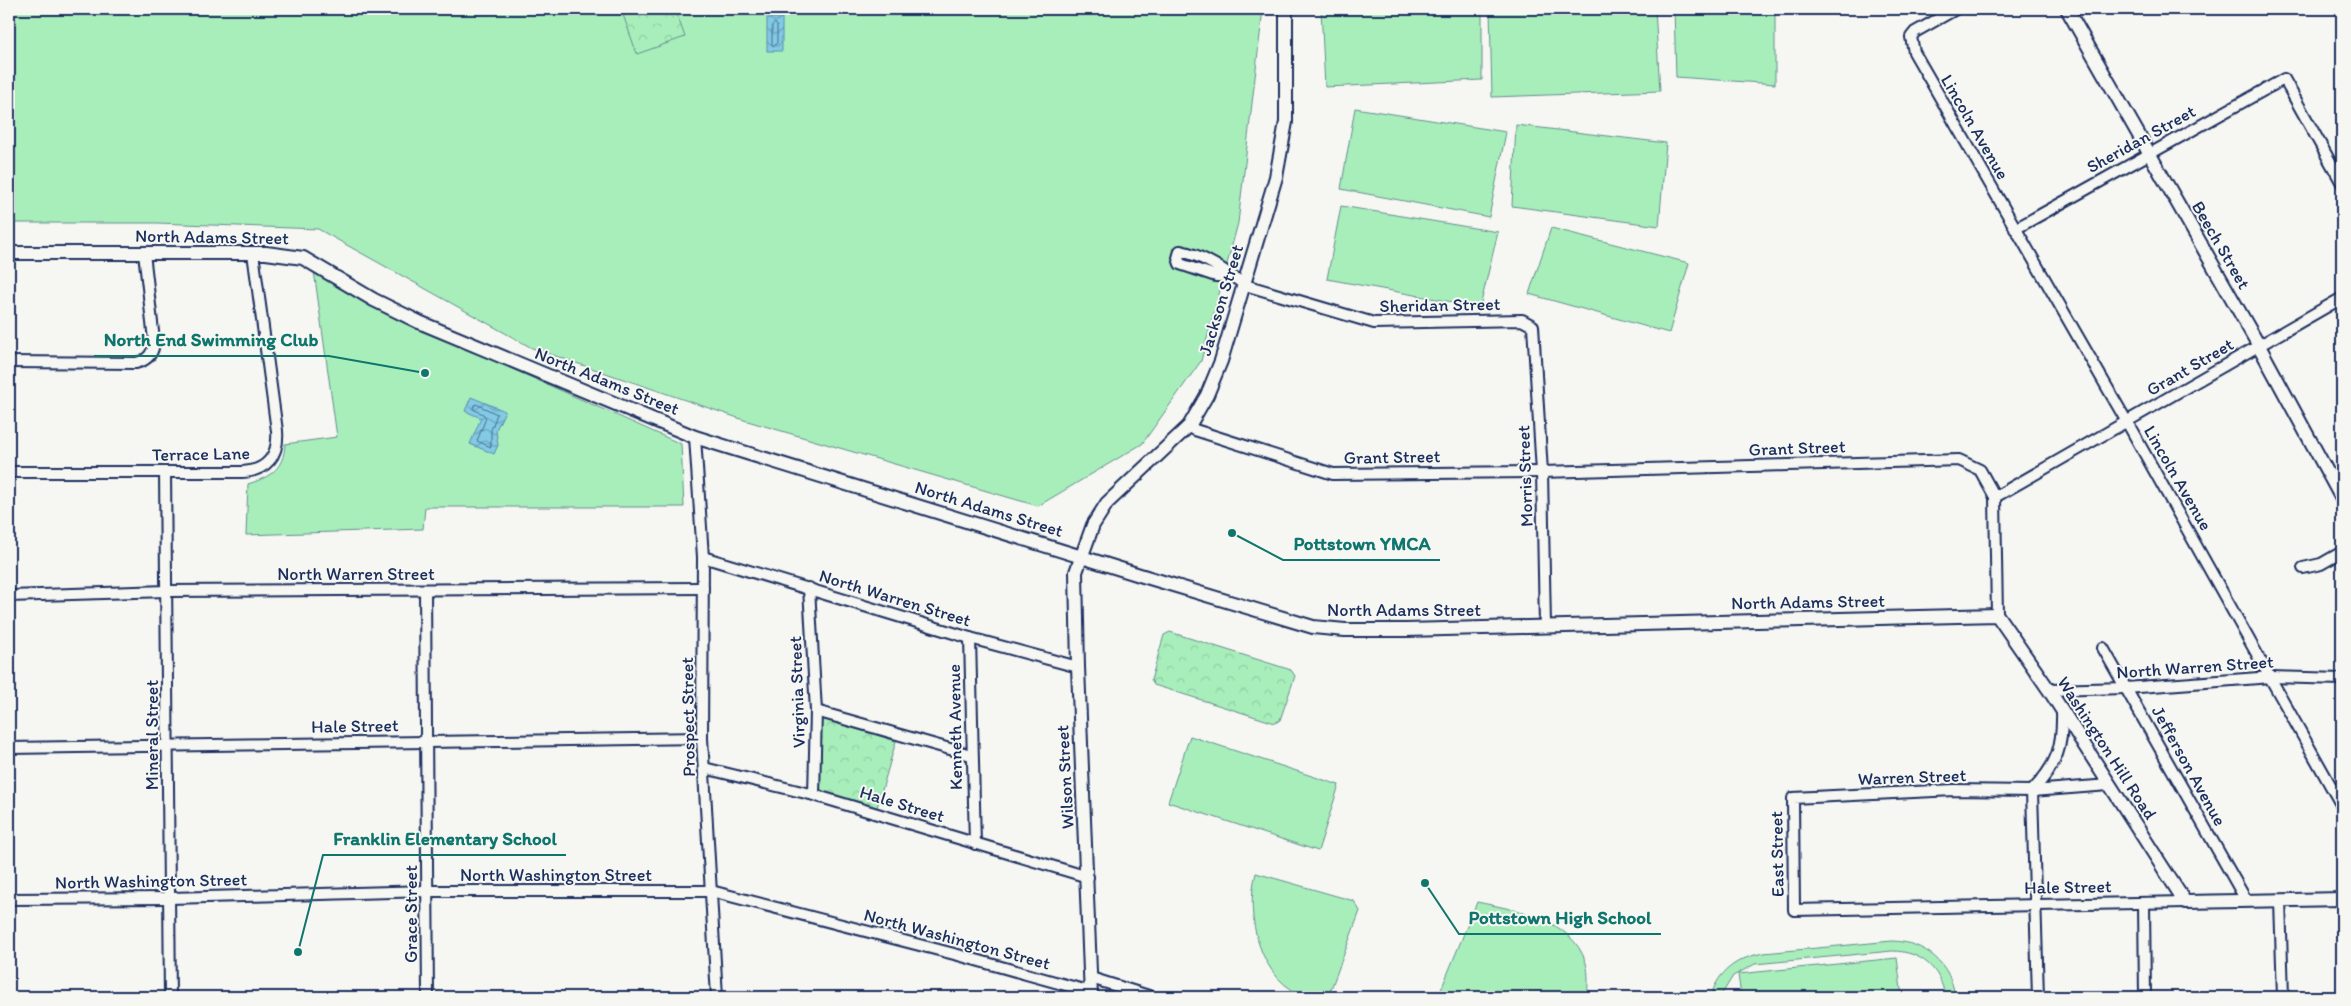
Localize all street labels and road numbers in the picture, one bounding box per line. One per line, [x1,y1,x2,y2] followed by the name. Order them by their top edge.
[1936,71,2014,183] street label: Lincoln Avenue
[2083,100,2199,178] street label: Sheridan Street
[2187,197,2255,293] street label: Beech Street
[135,225,289,249] street label: North Adams Street
[1194,242,1248,358] street label: Jackson Street
[1379,293,1501,317] street label: Sheridan Street
[2143,333,2238,401] street label: Grant Street
[532,342,683,420] street label: North Adams Street
[2139,422,2217,534] street label: Lincoln Avenue
[1512,425,1538,527] street label: Morris Street
[1748,435,1846,461] street label: Grant Street
[152,442,250,466] street label: Terrace Lane
[1343,445,1441,469] street label: Grant Street
[912,476,1066,542] street label: North Adams Street
[277,563,435,585] street label: North Warren Street
[816,564,974,632] street label: North Warren Street
[1731,590,1885,614] street label: North Adams Street
[1327,599,1481,621] street label: North Adams Street
[784,635,810,748] street label: Virginia Street
[2116,651,2275,683] street label: North Warren Street
[676,657,700,777] street label: Prospect Street
[943,664,967,790] street label: Kenneth Avenue
[2053,672,2162,824] street label: Washington Hill Road
[141,680,163,790] street label: Mineral Street
[2147,702,2231,830] street label: Jefferson Avenue
[311,714,399,738] street label: Hale Street
[1051,724,1079,830] street label: Wilson Street
[1857,764,1967,790] street label: Warren Street
[857,781,947,827] street label: Hale Street
[1765,811,1789,897] street label: East Street
[460,864,652,886] street label: North Washington Street
[400,865,422,963] street label: Grace Street
[55,868,248,894] street label: North Washington Street
[2024,875,2112,899] street label: Hale Street
[861,904,1053,975] street label: North Washington Street

